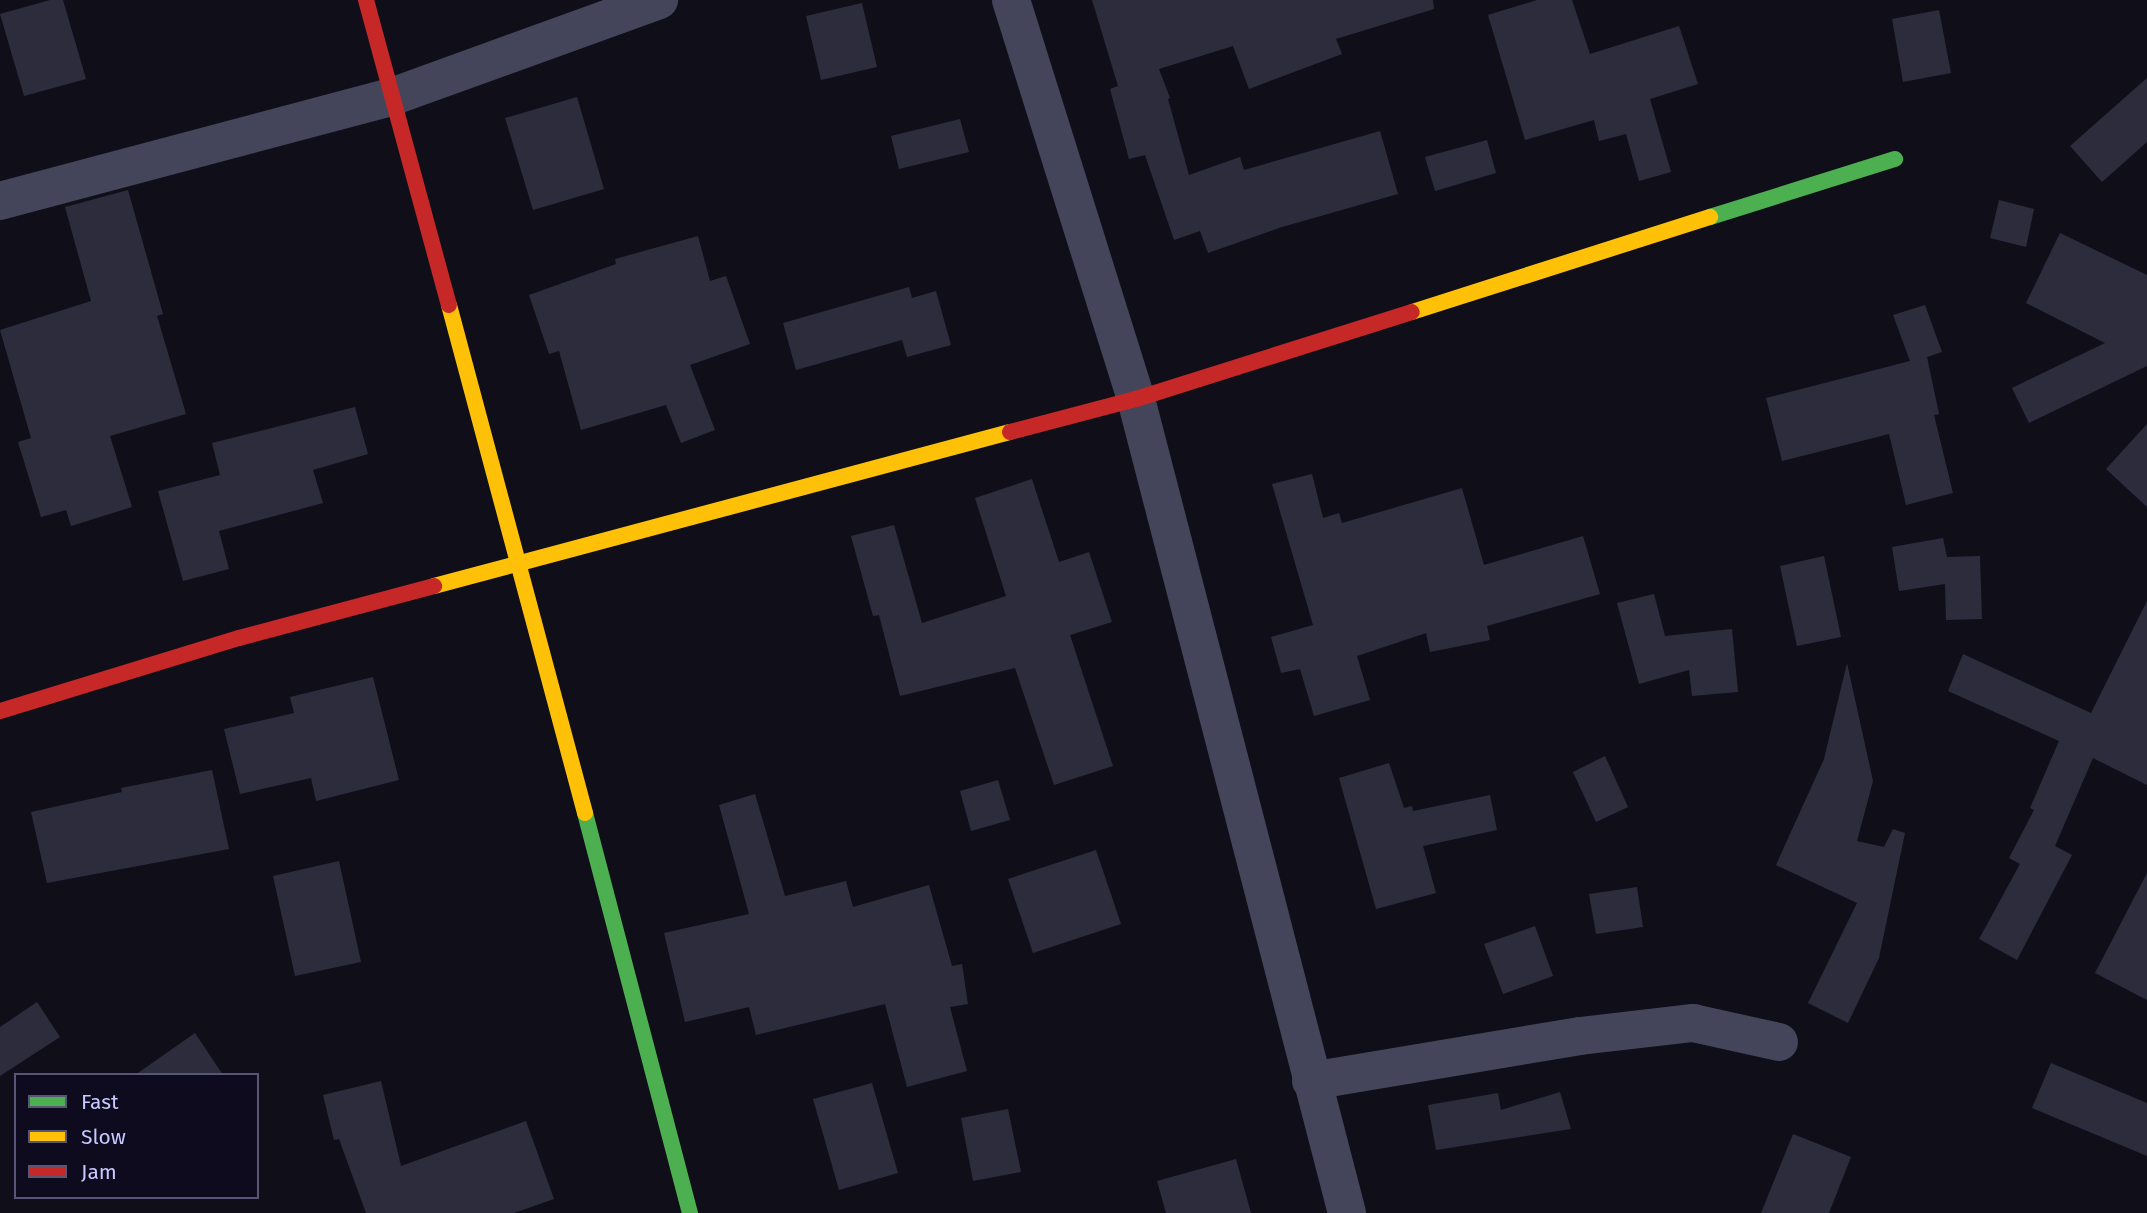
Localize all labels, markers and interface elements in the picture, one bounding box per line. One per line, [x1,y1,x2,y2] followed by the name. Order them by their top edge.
[14,1073,259,1199] legend
[81,1089,119,1115] text: Fast
[81,1124,126,1150] text: Slow
[81,1159,117,1185] text: Jam

